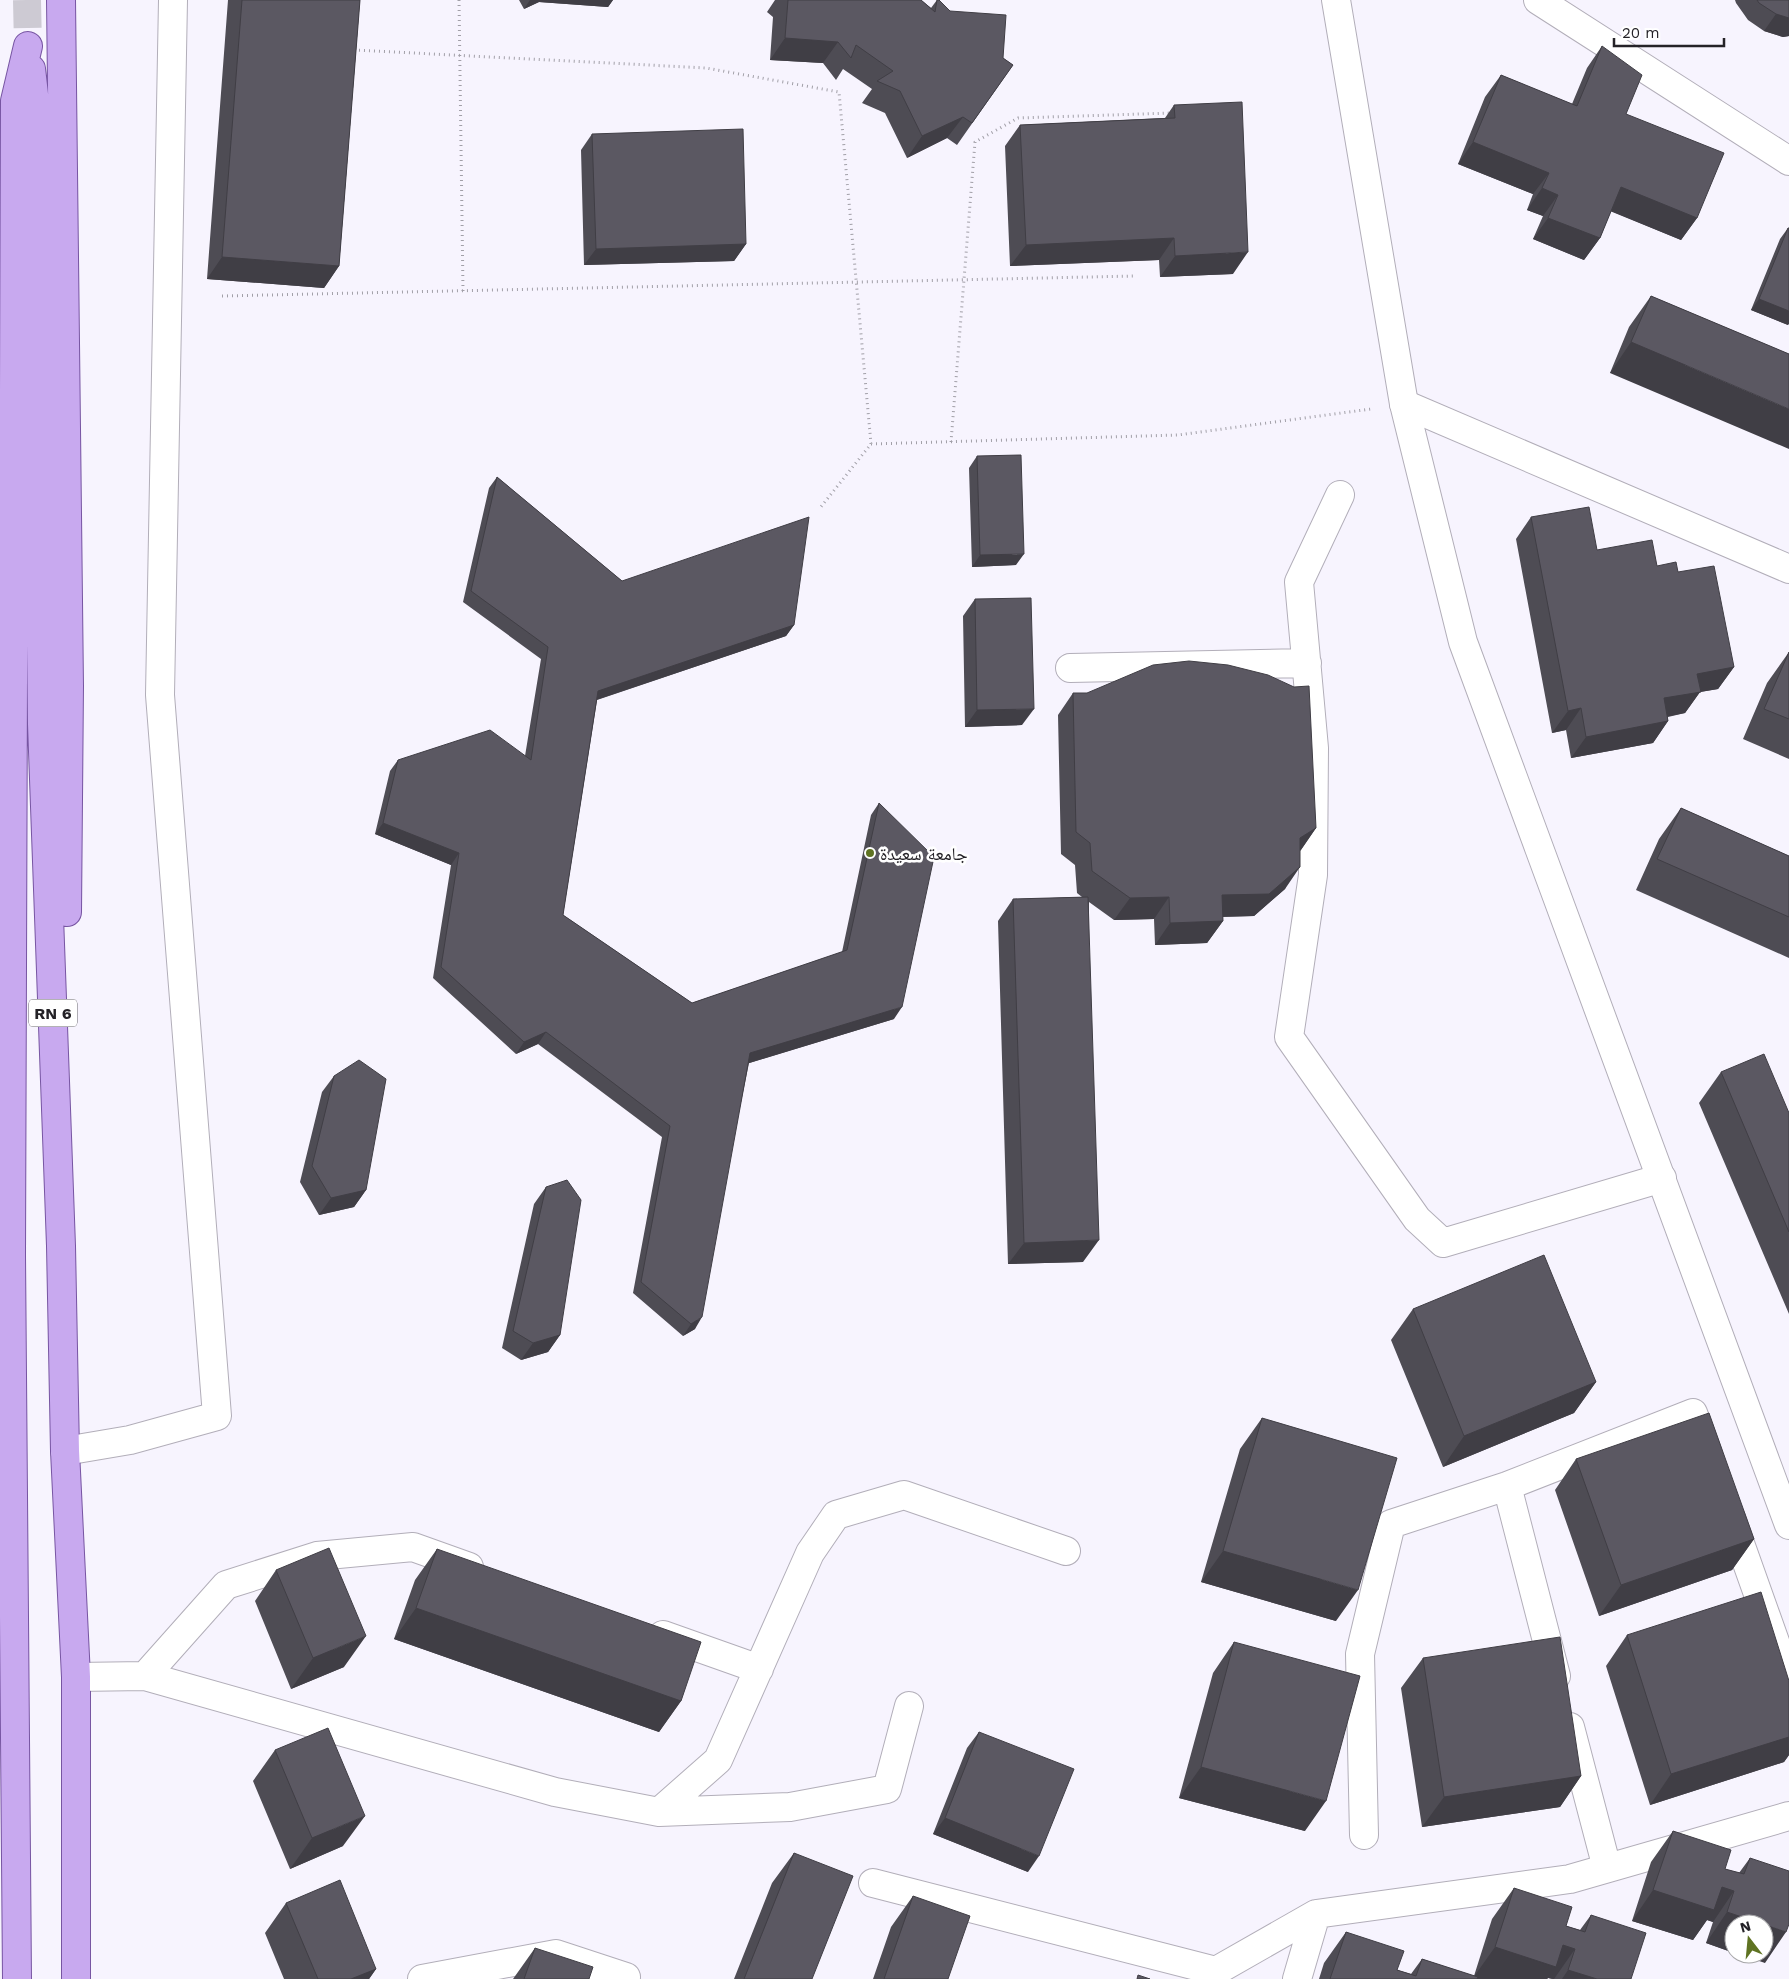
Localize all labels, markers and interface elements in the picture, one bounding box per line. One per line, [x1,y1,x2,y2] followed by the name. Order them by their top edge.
[1614,15,1724,47] scale bar
[1622,24,1660,42] text: 20 m
[880,843,968,864] place label: جامعة سعيدة
[864,847,876,859] marker: جامعة سعيدة
[29,1000,77,1026] road number: RN 6
[1724,1914,1774,1964] north arrow
[1738,1917,1753,1936] text: N

